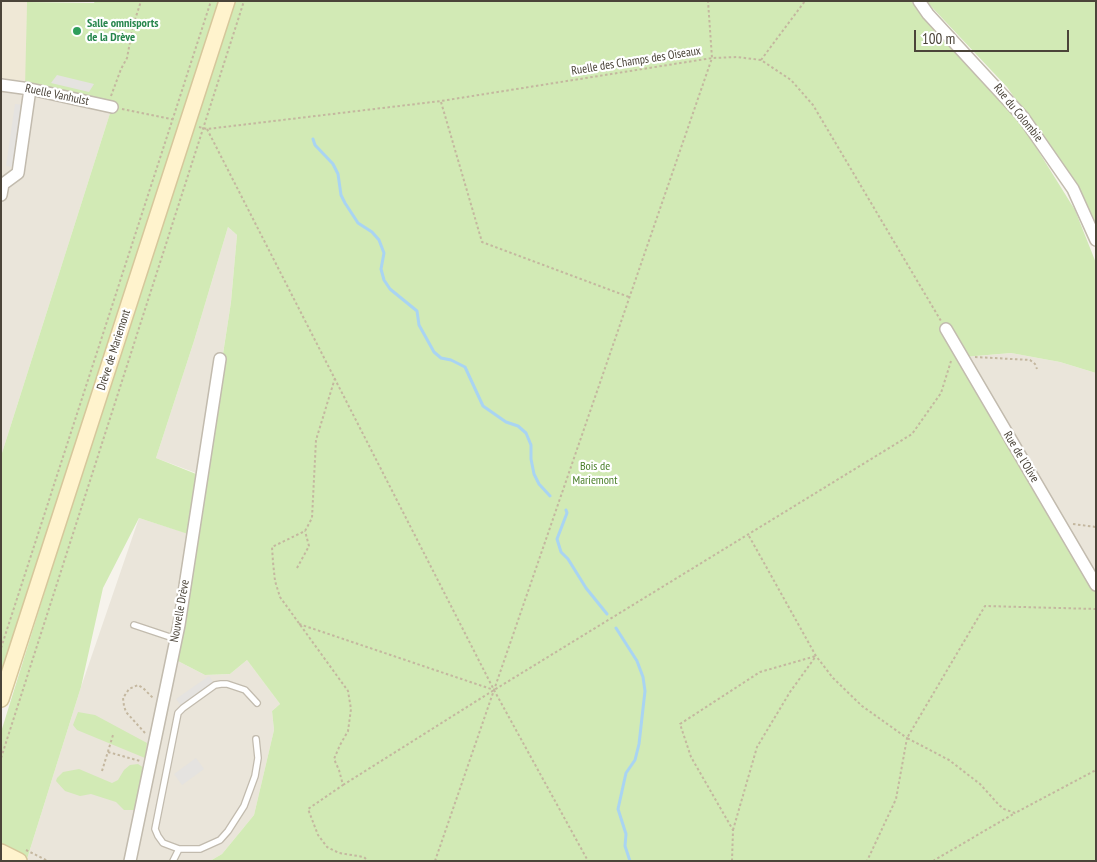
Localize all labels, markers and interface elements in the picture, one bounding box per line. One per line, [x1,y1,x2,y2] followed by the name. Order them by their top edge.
[87,17,158,45] place label: Salle omnisports de la Drève
[917,20,1072,52] scale bar
[71,25,83,37] marker: Salle omnisports de la Drève
[922,29,955,48] text: 100 m
[570,44,702,78] street label: Ruelle des Champs des Oiseaux
[24,81,90,109] street label: Ruelle Vanhulst
[990,81,1046,145] street label: Rue du Colombie
[94,308,134,392] street label: Drève de Mariemont
[1000,429,1042,485] street label: Rue de l'Olive
[573,460,617,488] park label: Bois de Mariemont
[167,578,193,644] street label: Nouvelle Drève

